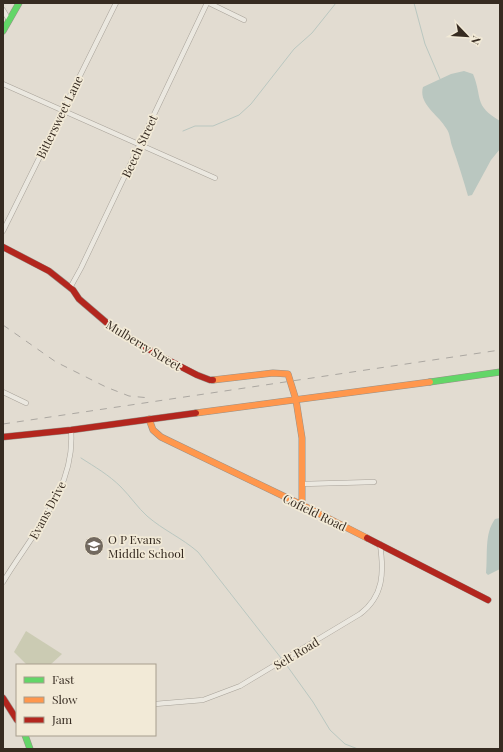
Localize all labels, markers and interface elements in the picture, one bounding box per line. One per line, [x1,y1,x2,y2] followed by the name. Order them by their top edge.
[447,16,487,56] north arrow
[468,34,485,47] text: N
[32,73,86,161] street label: Bittersweet Lane
[117,111,161,180] street label: Beech Street
[103,316,185,374] street label: Mulberry Street
[25,478,69,542] street label: Evans Drive
[281,490,350,534] street label: Cofield Road
[108,531,185,561] place label: O P Evans Middle School
[83,535,105,557] school or university icon: O P Evans Middle School
[270,633,322,673] street label: Selt Road
[16,664,156,736] legend
[52,671,75,687] text: Fast
[52,691,78,707] text: Slow
[51,711,73,727] text: Jam

